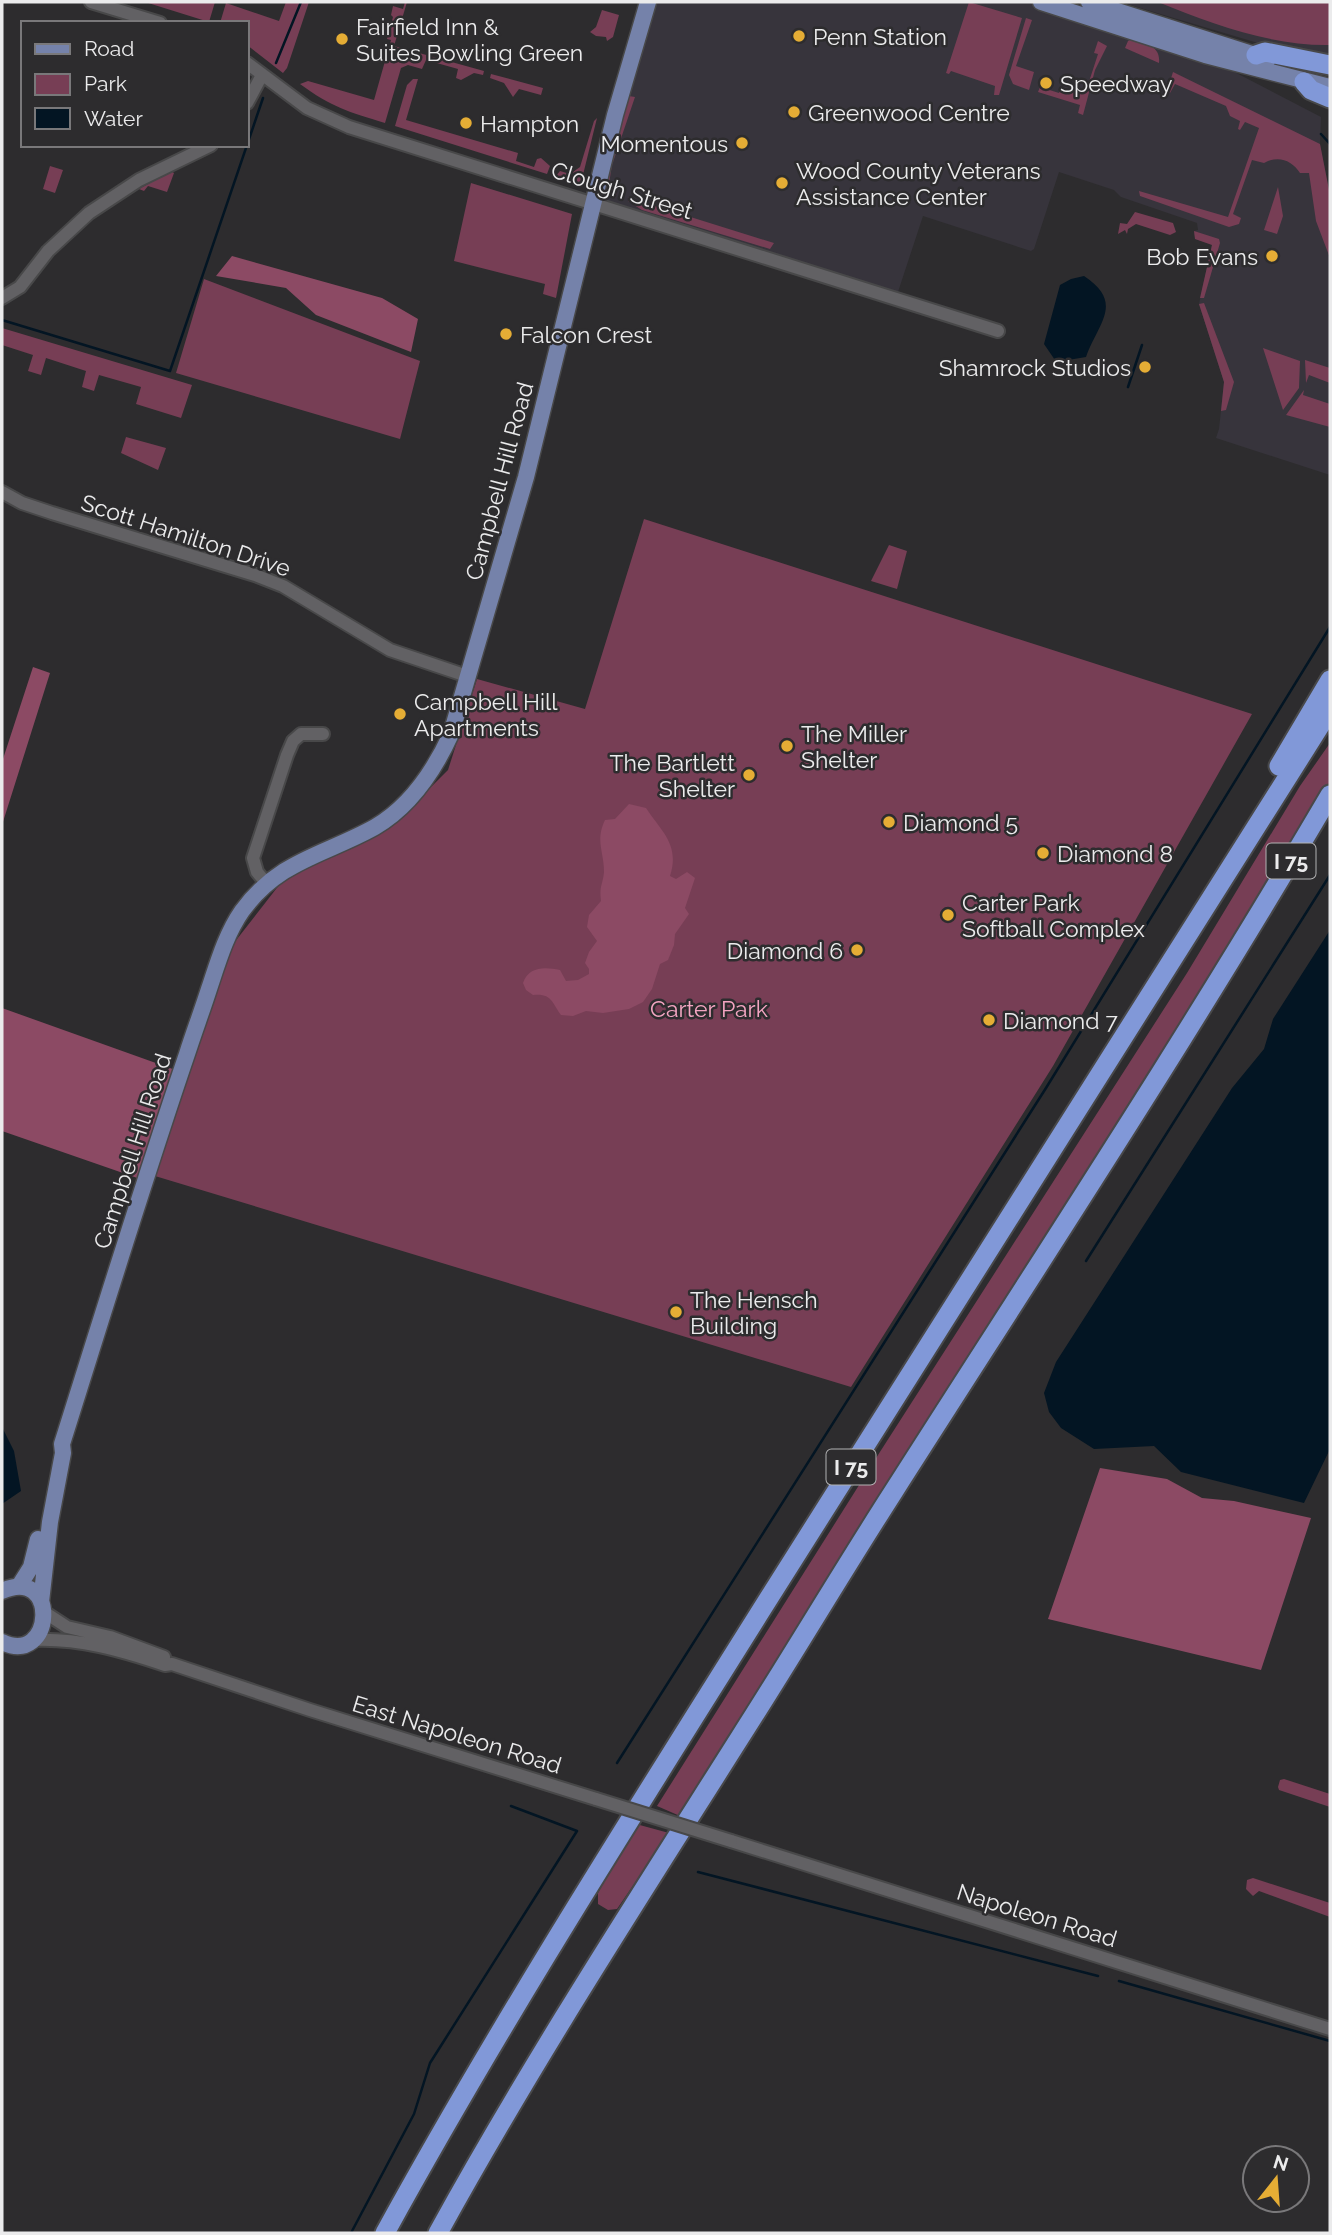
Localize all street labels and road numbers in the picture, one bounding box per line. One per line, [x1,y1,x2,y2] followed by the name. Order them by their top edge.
[548,156,696,224] street label: Clough Street
[460,379,538,583] street label: Campbell Hill Road
[78,488,294,582] street label: Scott Hamilton Drive
[1266,844,1316,878] road number: I 75
[88,1050,176,1252] street label: Campbell Hill Road
[826,1450,876,1484] road number: I 75
[349,1689,565,1779] street label: East Napoleon Road
[954,1878,1120,1952] street label: Napoleon Road

